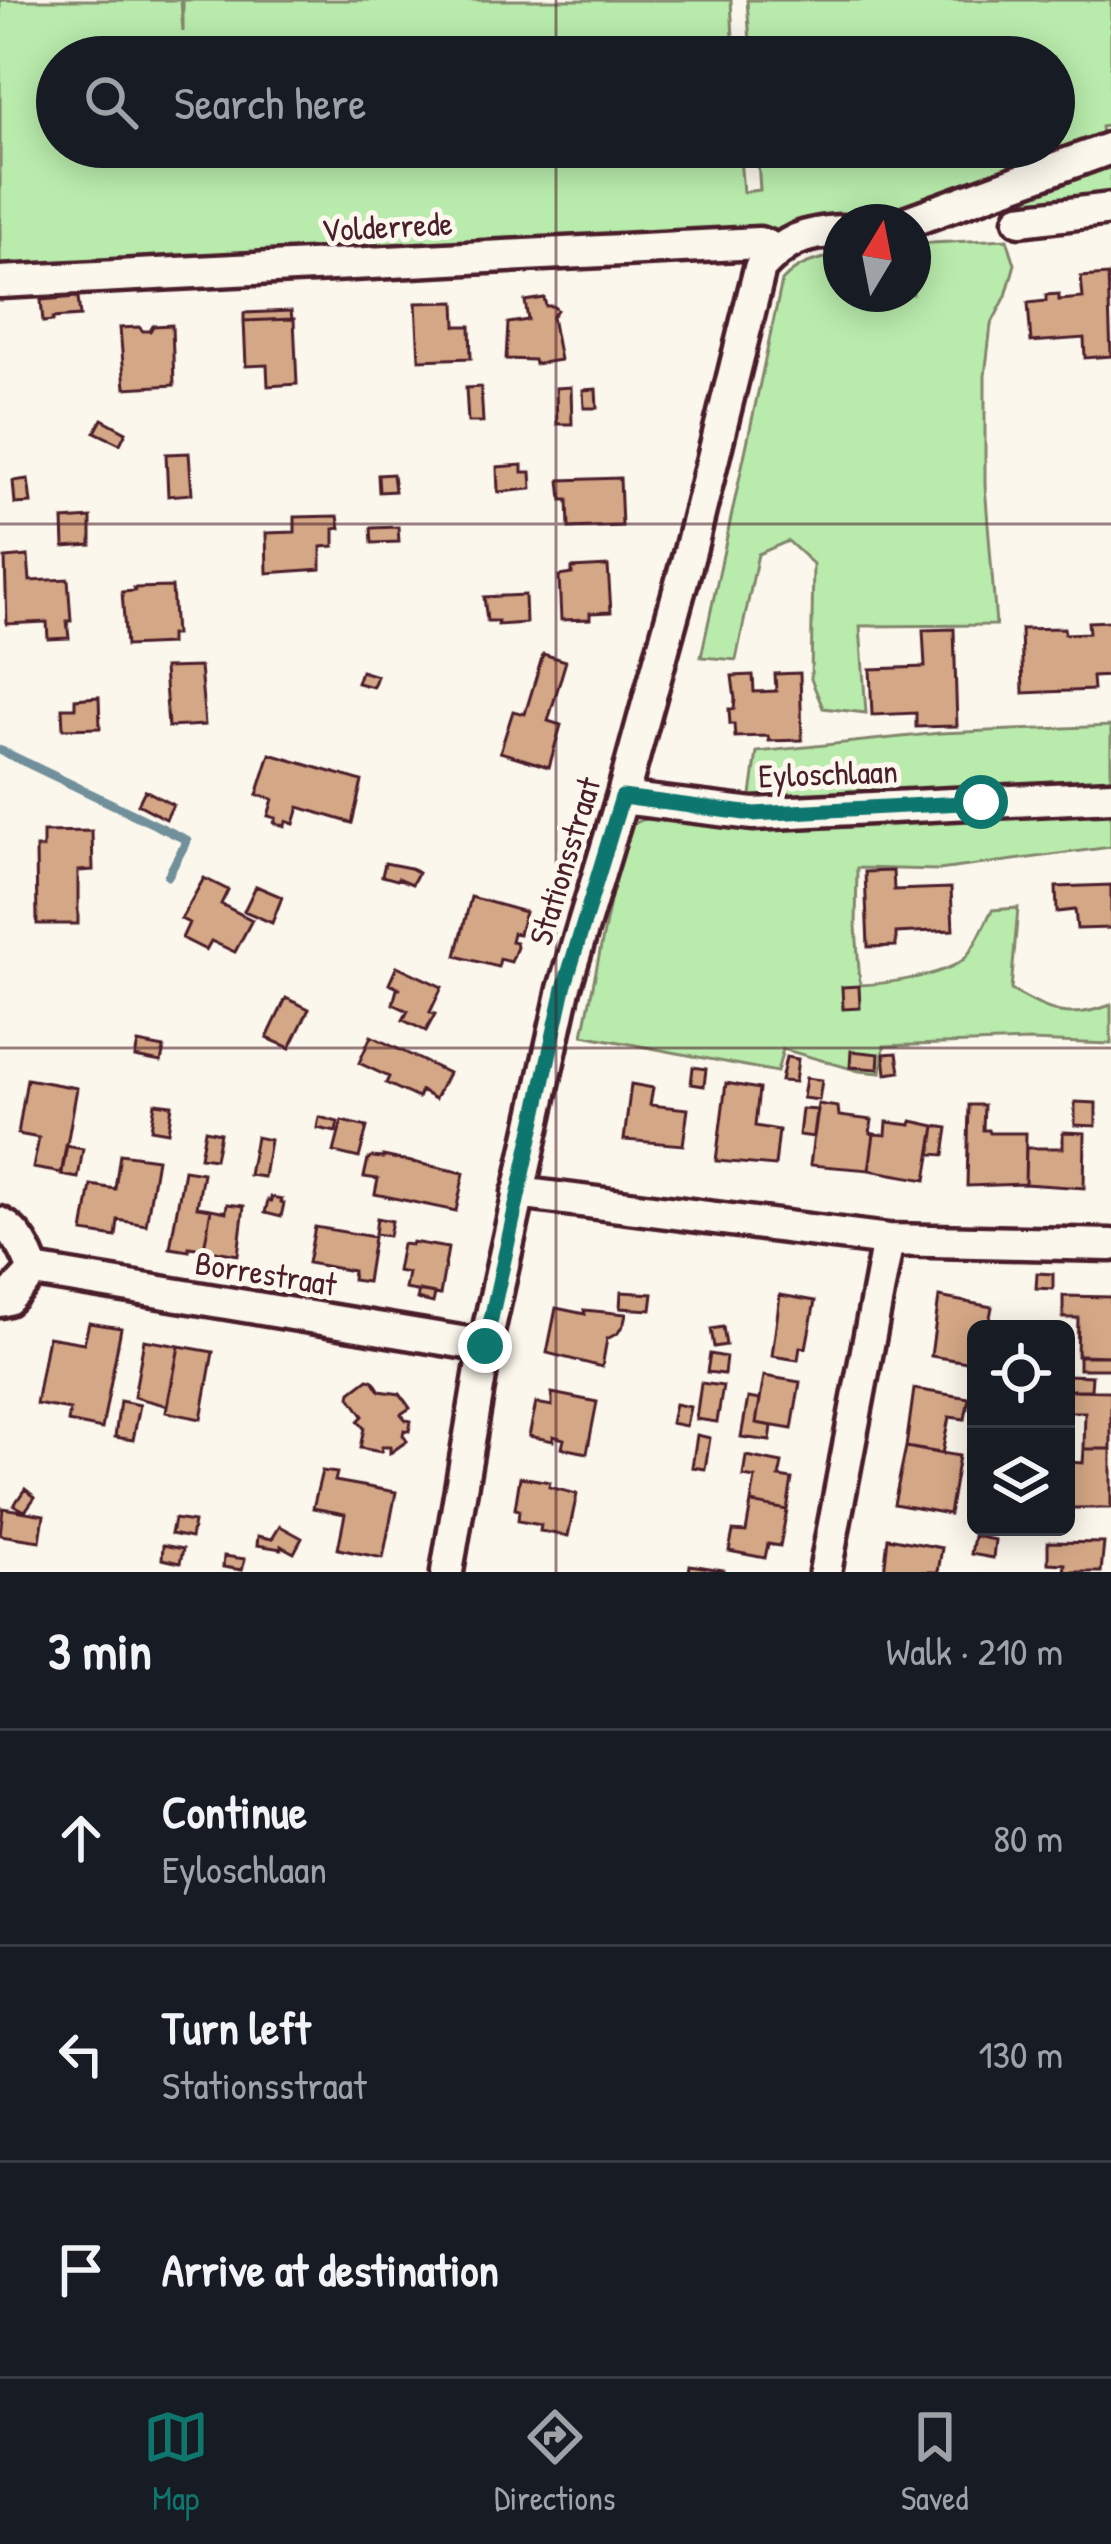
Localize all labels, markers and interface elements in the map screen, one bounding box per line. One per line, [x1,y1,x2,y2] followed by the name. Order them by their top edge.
[36,36,1075,168] search box
[78,69,144,135] icon: search
[174,72,366,133] text: Search here
[320,201,454,251] street label: Volderrede
[823,204,931,312] north arrow
[757,749,899,798] street label: Eyloschlaan
[518,771,611,950] street label: Stationsstraat
[954,775,1008,829] route start
[192,1240,340,1306] street label: Borrestraat
[458,1319,512,1373] route end
[967,1320,1075,1536] map controls
[967,1320,1075,1428] button: locate
[967,1428,1075,1536] button: layers
[48,1616,152,1685] text: 3 min
[886,1624,1063,1677] text: Walk · 210 m
[162,1781,307,1842] text: Continue
[48,1805,114,1871] icon: ahead
[993,1811,1063,1864] text: 80 m
[162,1842,327,1895] text: Eyloschlaan
[162,1997,311,2058] text: Turn left
[48,2021,114,2087] icon: left
[978,2027,1063,2080] text: 130 m
[162,2058,367,2111] text: Stationsstraat
[48,2237,114,2303] icon: arrive
[162,2239,499,2300] text: Arrive at destination
[143,2404,209,2520] tab: Map
[494,2404,616,2520] tab: Directions
[901,2404,968,2520] tab: Saved

